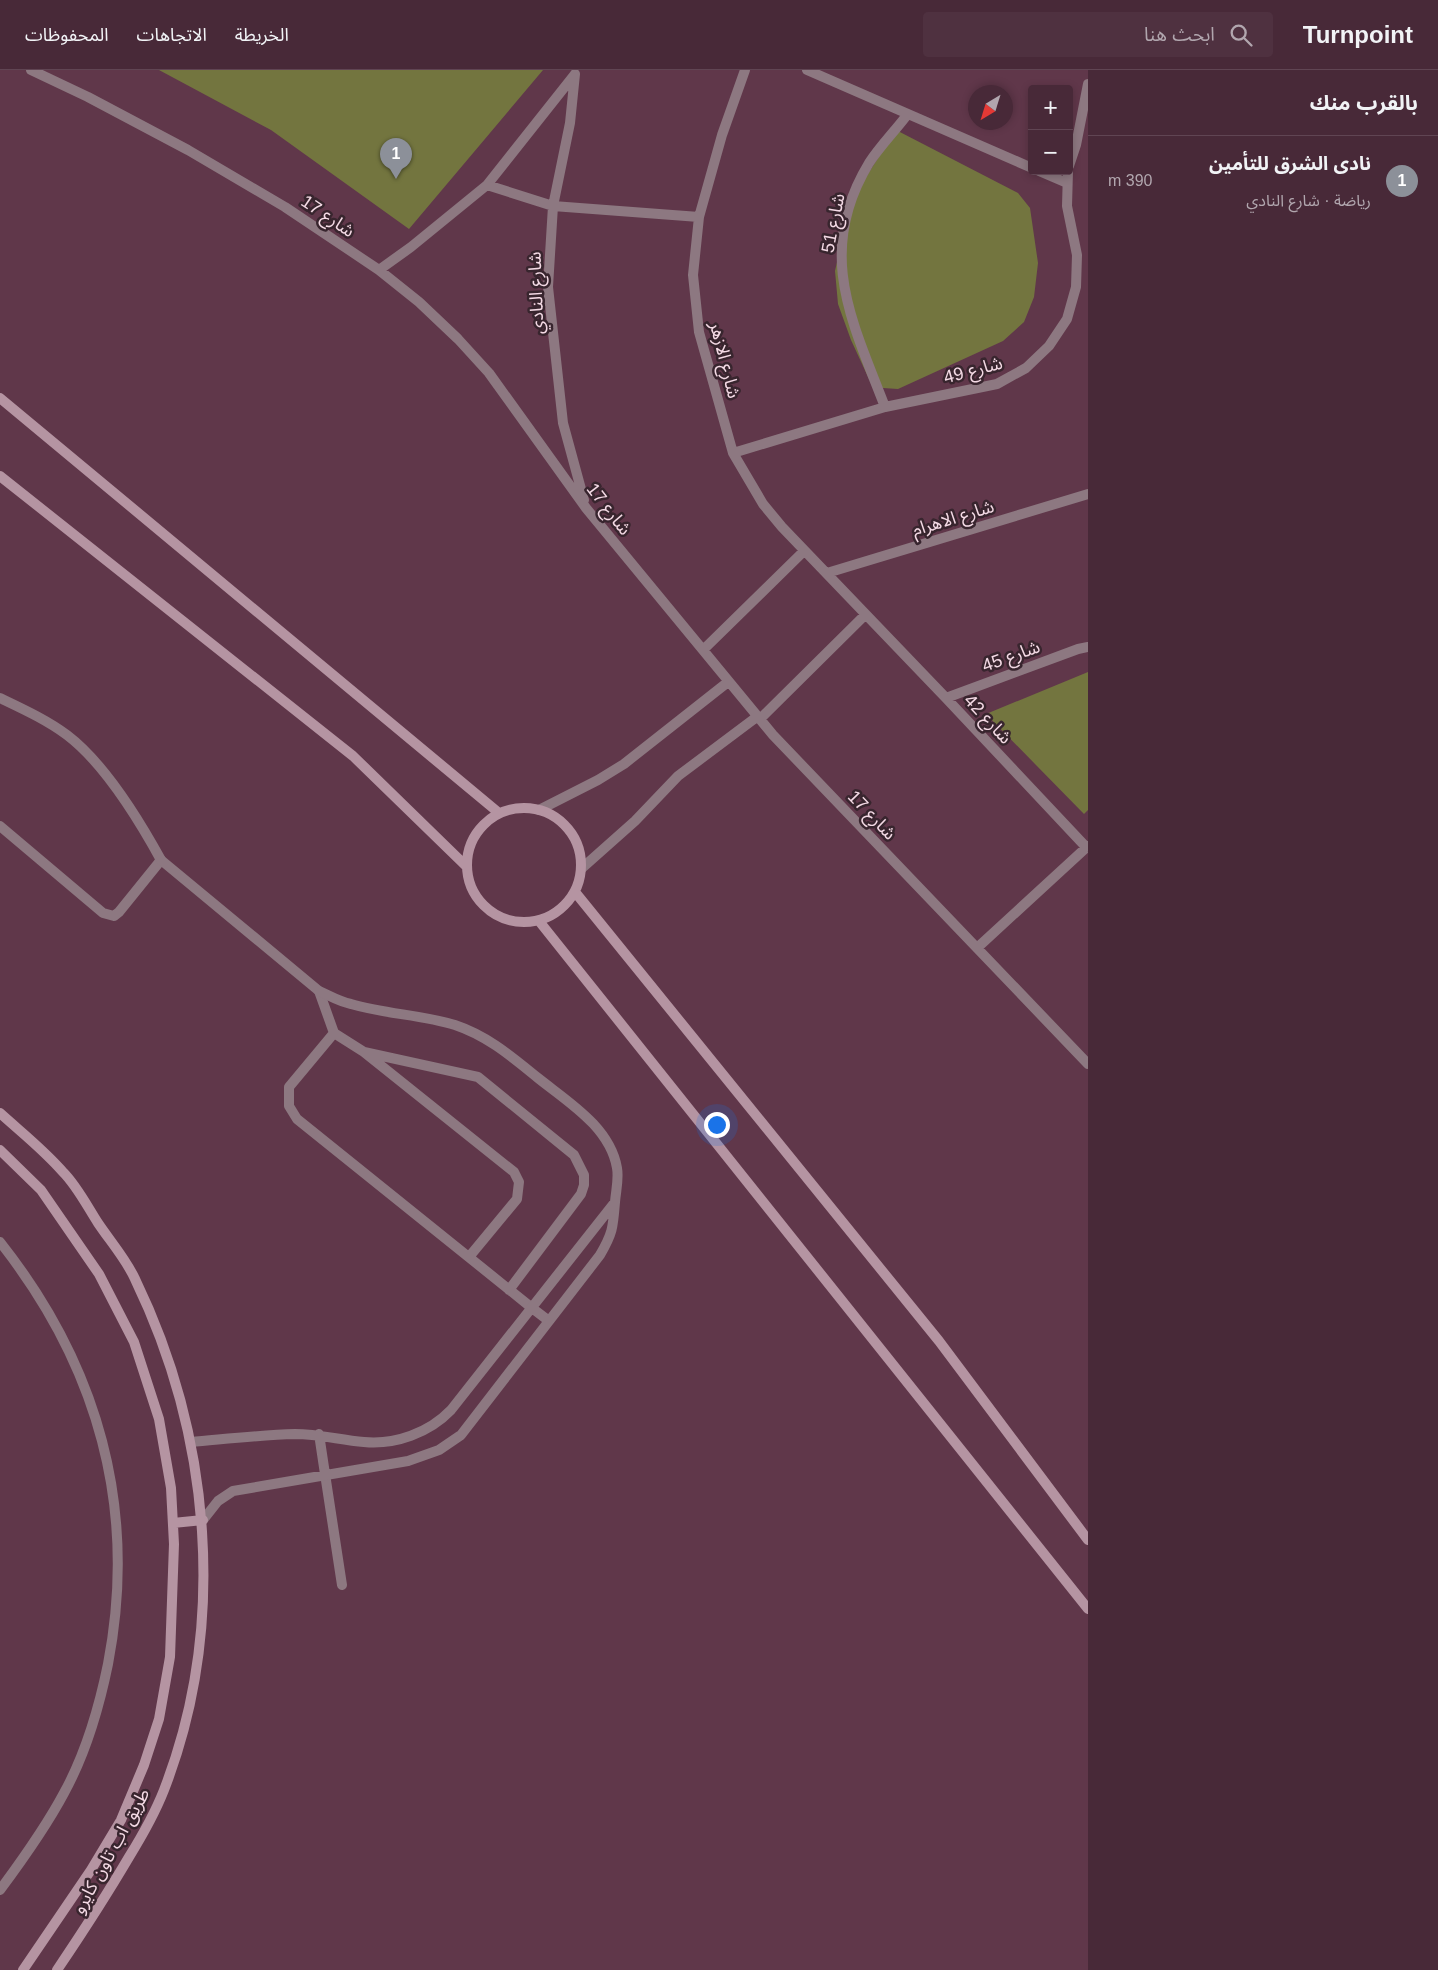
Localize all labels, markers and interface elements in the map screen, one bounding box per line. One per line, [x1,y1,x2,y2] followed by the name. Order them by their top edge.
[923,12,1273,57] search box
[1227,21,1255,49] icon: search
[1303,21,1413,48] text: Turnpoint
[1144,24,1215,45] text: ابحث هنا
[25,25,109,45] text: المحفوظات
[137,25,207,45] text: الاتجاهات
[235,25,289,45] text: الخريطة
[968,85,1013,130] north arrow
[1028,85,1073,175] map controls
[1028,85,1073,130] button: +
[1310,91,1418,114] text: بالقرب منك
[1028,130,1073,175] button: −
[380,138,412,179] pin: 1
[1209,153,1371,174] text: نادى الشرق للتأمين
[1108,172,1152,189] text: 390 m
[1398,172,1406,189] text: 1
[295,191,359,244] street label: شارع 17
[817,192,852,255] street label: شارع 51
[1246,192,1371,209] text: رياضة · شارع النادي
[525,251,551,335] street label: شارع النادي
[702,319,744,401] street label: شارع الازهر
[941,353,1006,391] street label: شارع 49
[579,479,635,541] street label: شارع 17
[910,496,998,544] street label: شارع الاهرام
[979,636,1044,679] street label: شارع 45
[957,690,1016,751] street label: شارع 42
[841,786,900,846] street label: شارع 17
[704,1112,730,1138] your location
[68,1785,155,1918] street label: طريق اب تاون كايرو

